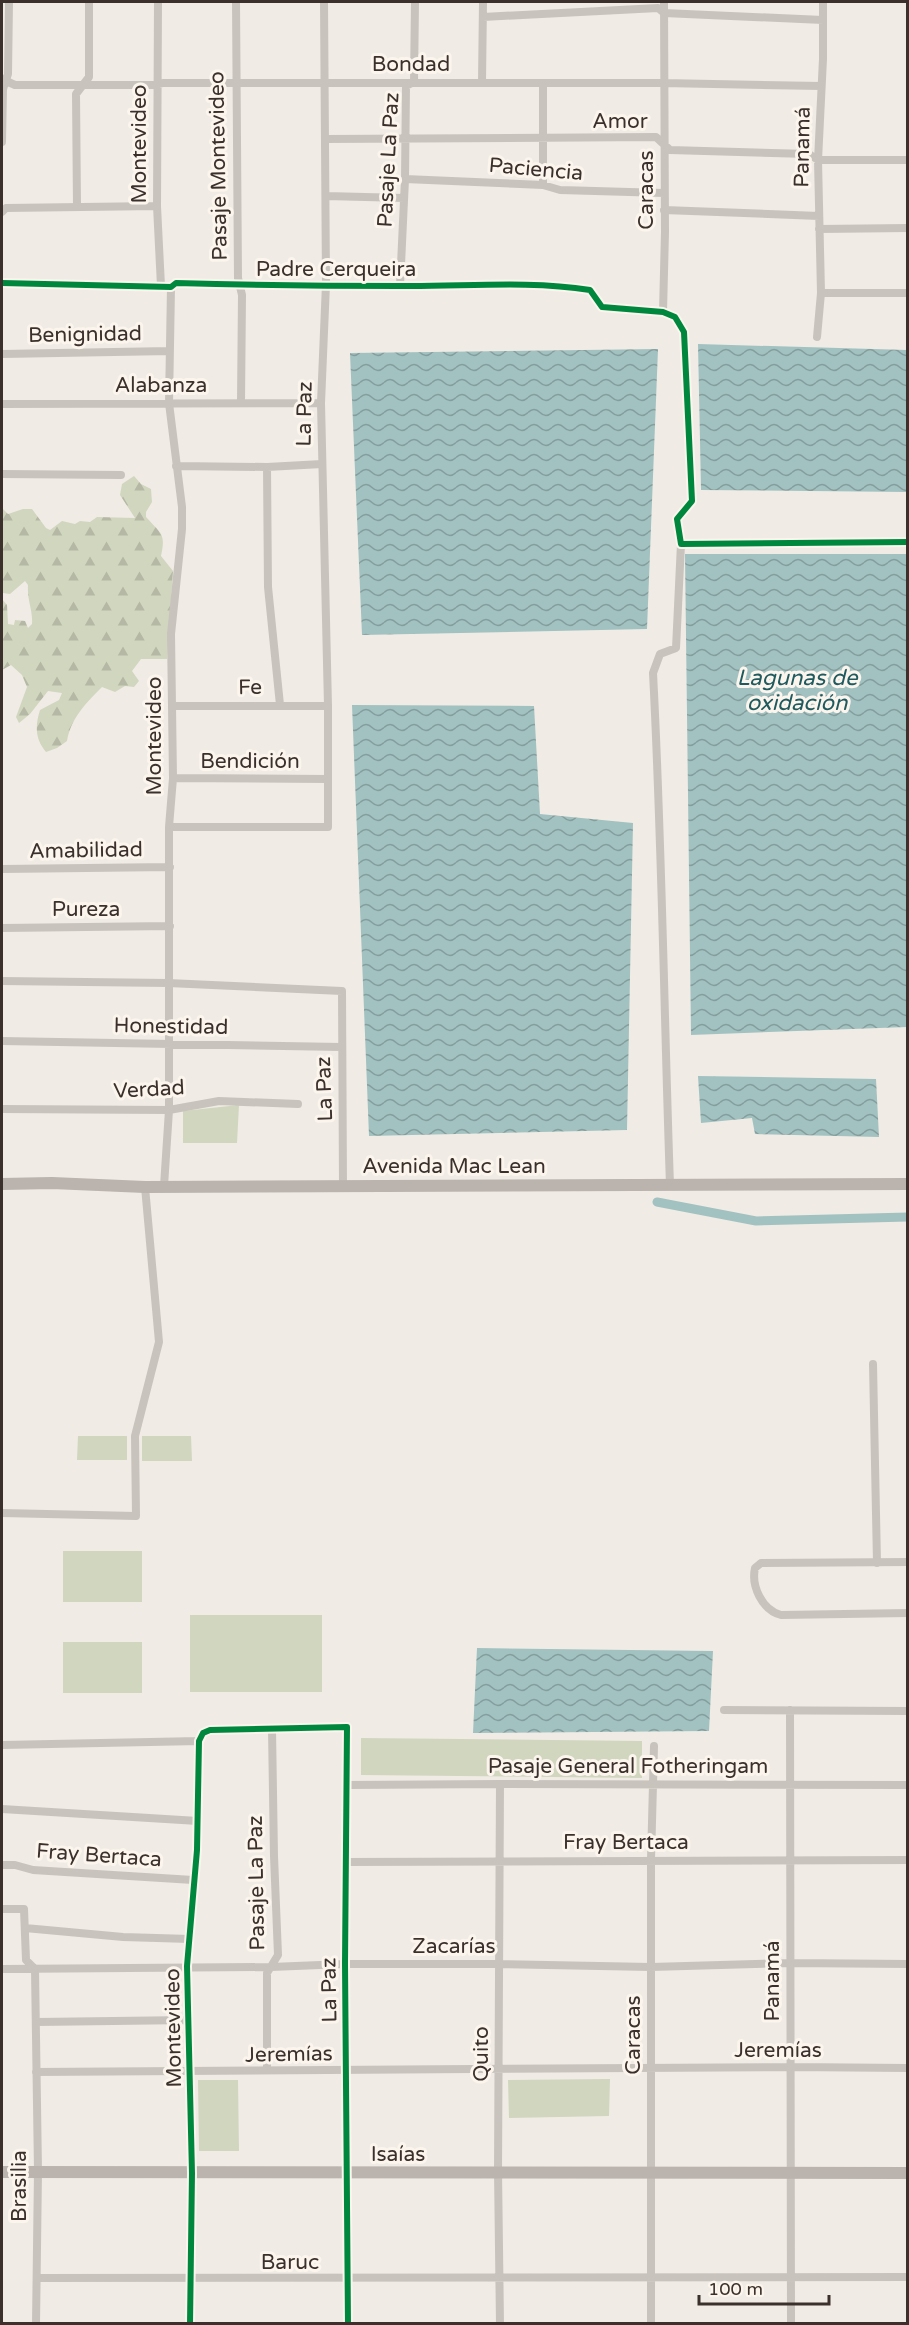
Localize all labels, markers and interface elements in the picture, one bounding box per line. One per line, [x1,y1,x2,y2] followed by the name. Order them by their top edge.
[372,52,450,77] street label: Bondad
[204,71,233,261] street label: Pasaje Montevideo
[127,84,152,204] street label: Montevideo
[372,92,405,228] street label: Pasaje La Paz
[789,106,816,188] street label: Panamá
[592,109,648,134] street label: Amor
[634,150,659,230] street label: Caracas
[488,153,584,186] street label: Paciencia
[256,257,416,282] street label: Padre Cerqueira
[28,321,142,348] street label: Benignidad
[115,373,207,398] street label: Alabanza
[291,381,318,447] street label: La Paz
[737,665,859,716] water label: Lagunas de oxidación
[238,675,262,700] street label: Fe
[142,676,167,796] street label: Montevideo
[200,749,300,774] street label: Bendición
[29,837,143,864] street label: Amabilidad
[52,897,120,922] street label: Pureza
[114,1013,228,1040] street label: Honestidad
[311,1056,338,1122] street label: La Paz
[113,1075,185,1104] street label: Verdad
[362,1154,546,1179] street label: Avenida Mac Lean
[488,1754,768,1779] street label: Pasaje General Fotheringam
[243,1815,270,1951] street label: Pasaje La Paz
[563,1830,689,1855] street label: Fray Bertaca
[35,1839,163,1872] street label: Fray Bertaca
[412,1934,496,1959] street label: Zacarías
[760,1940,785,2022] street label: Panamá
[316,1957,343,2023] street label: La Paz
[160,1968,187,2088] street label: Montevideo
[621,1995,646,2075] street label: Caracas
[469,2026,494,2082] street label: Quito
[734,2038,822,2063] street label: Jeremías
[245,2041,333,2068] street label: Jeremías
[371,2142,425,2167] street label: Isaías
[7,2150,32,2222] street label: Brasilia
[261,2250,319,2275] street label: Baruc
[699,2268,830,2306] scale bar
[708,2278,763,2300] text: 100 m

